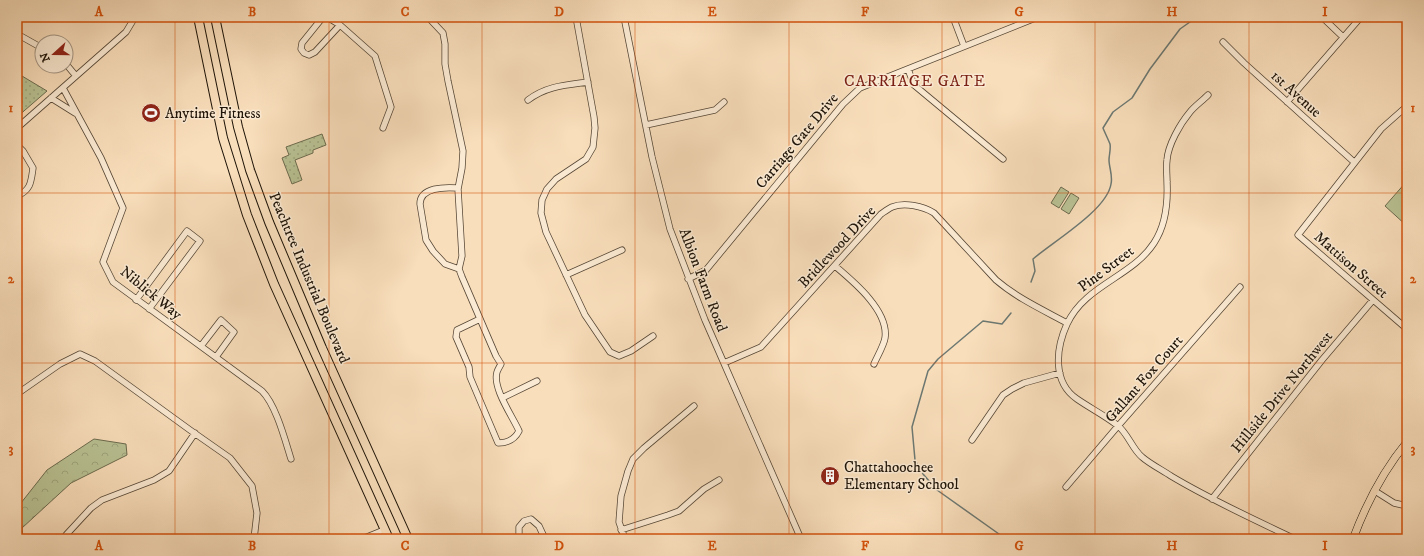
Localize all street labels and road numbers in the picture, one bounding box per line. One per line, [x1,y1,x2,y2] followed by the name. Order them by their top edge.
[1267,66,1325,122] street label: 1st Avenue
[751,89,843,193] street label: Carriage Gate Drive
[264,190,354,367] street label: Peachtree Industrial Boulevard
[794,202,880,292] street label: Bridlewood Drive
[675,225,732,335] street label: Albion Farm Road
[1310,228,1392,303] street label: Mattison Street
[1074,242,1138,296] street label: Pine Street
[116,262,187,324] street label: Niblick Way
[1227,327,1337,457] street label: Hillside Drive Northwest
[1101,331,1187,427] street label: Gallant Fox Court

